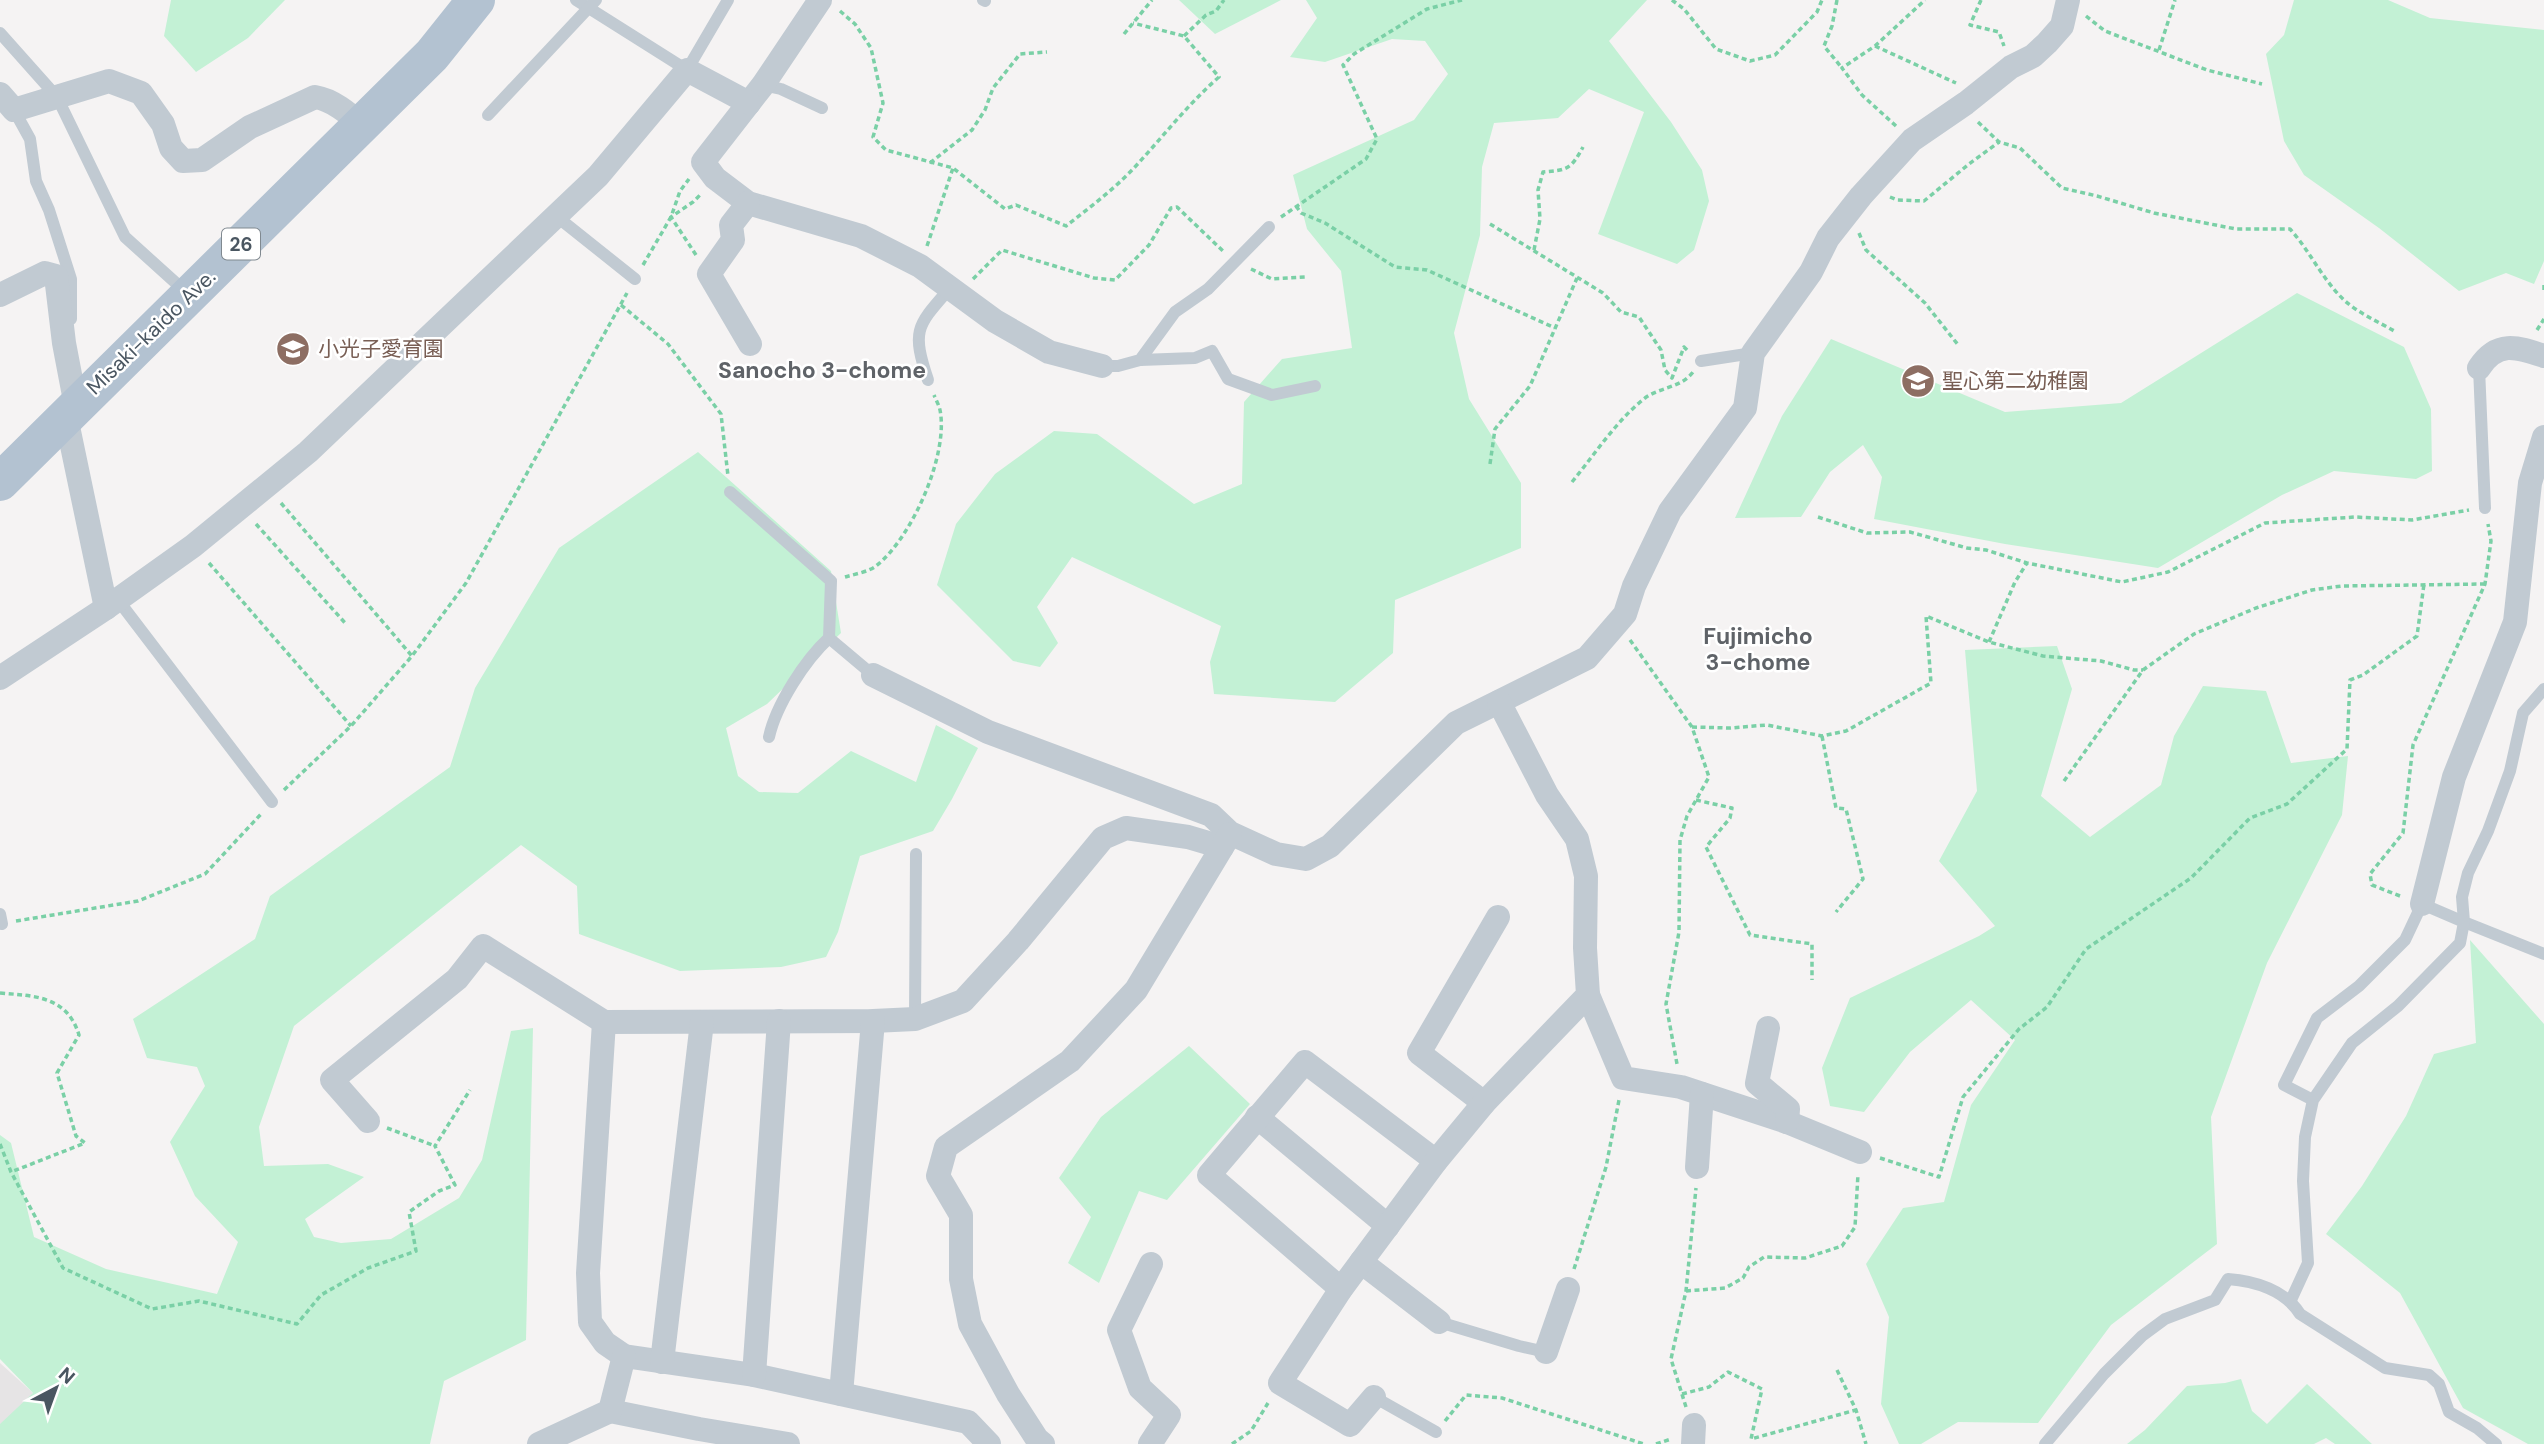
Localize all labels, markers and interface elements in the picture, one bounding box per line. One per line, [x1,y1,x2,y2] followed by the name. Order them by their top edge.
[222,228,260,260] road number: 26
[80,263,222,401] street label: Misaki-kaido Ave.
[274,330,312,368] school or university icon: 小光子愛育園
[318,335,444,363] place label: 小光子愛育園
[718,355,926,385] district label: Sanocho 3-chome
[1899,362,1937,400] school or university icon: 聖心第二幼稚園
[1942,367,2089,395] place label: 聖心第二幼稚園
[1703,621,1813,677] district label: Fujimicho 3-chome
[21,1353,91,1423] north arrow
[53,1362,80,1390] text: N

